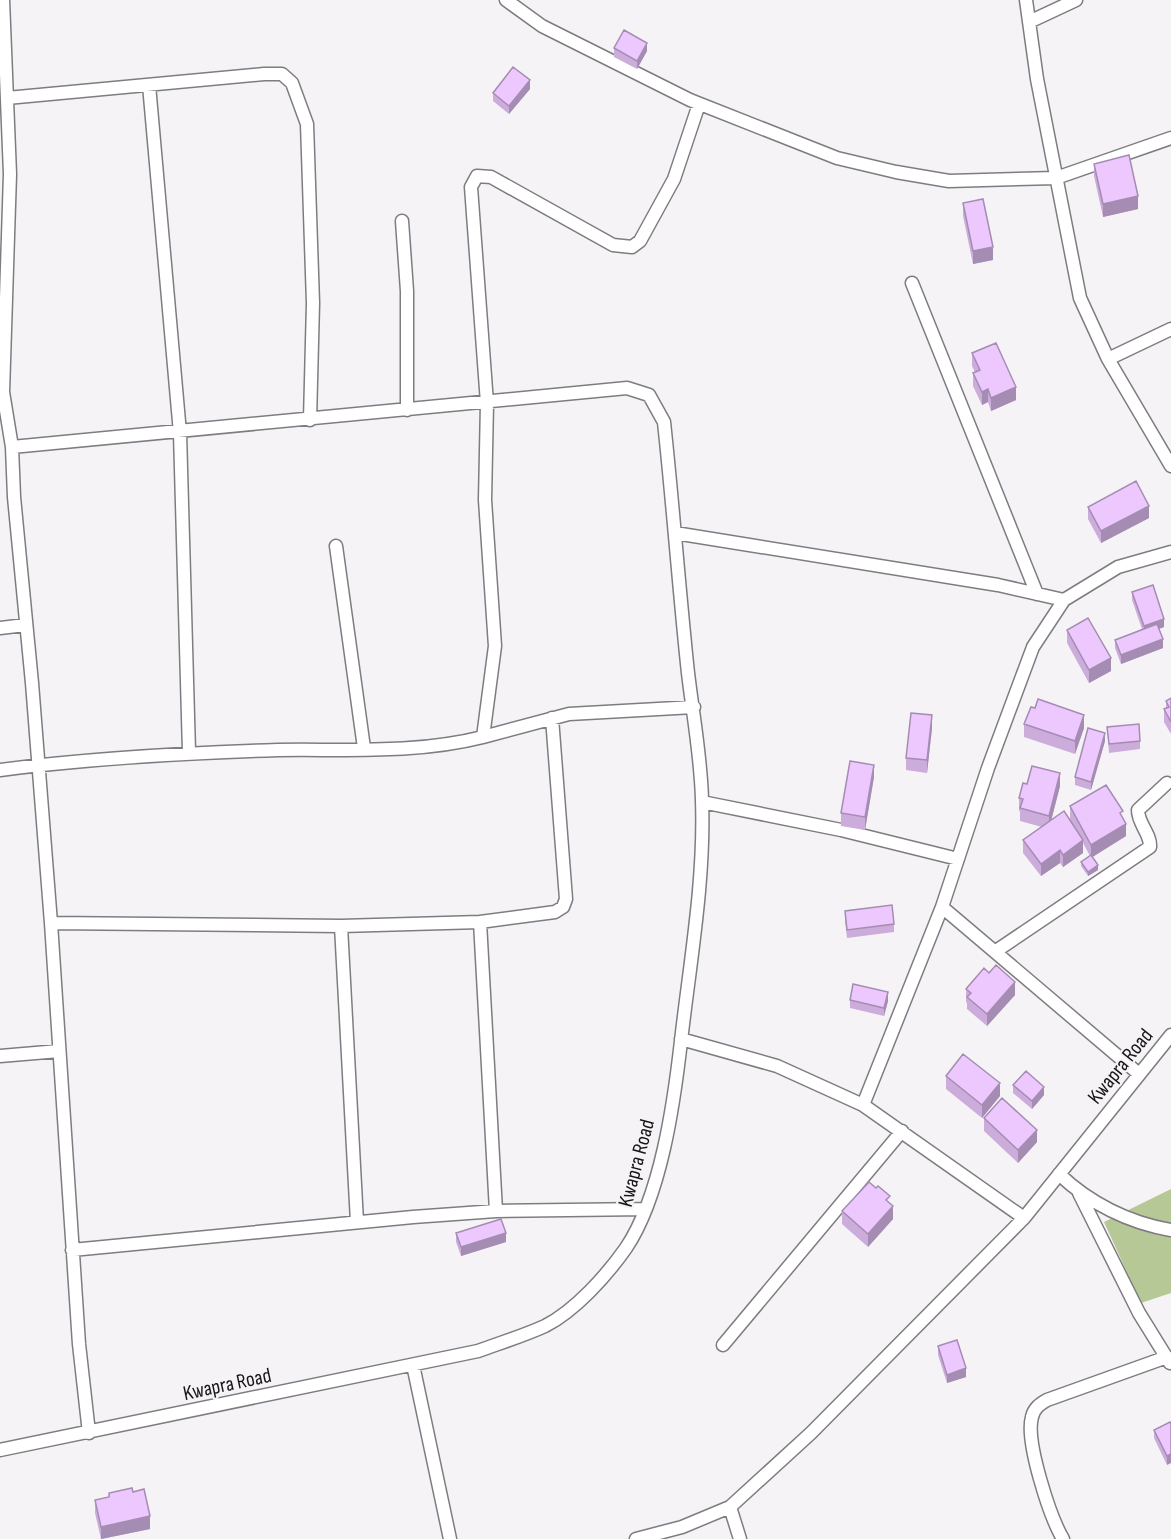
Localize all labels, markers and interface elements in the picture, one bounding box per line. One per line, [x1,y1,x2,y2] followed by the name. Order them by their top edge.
[1082,1024,1158,1109] street label: Kwapra Road
[613,1117,660,1210] street label: Kwapra Road
[181,1363,274,1406] street label: Kwapra Road

